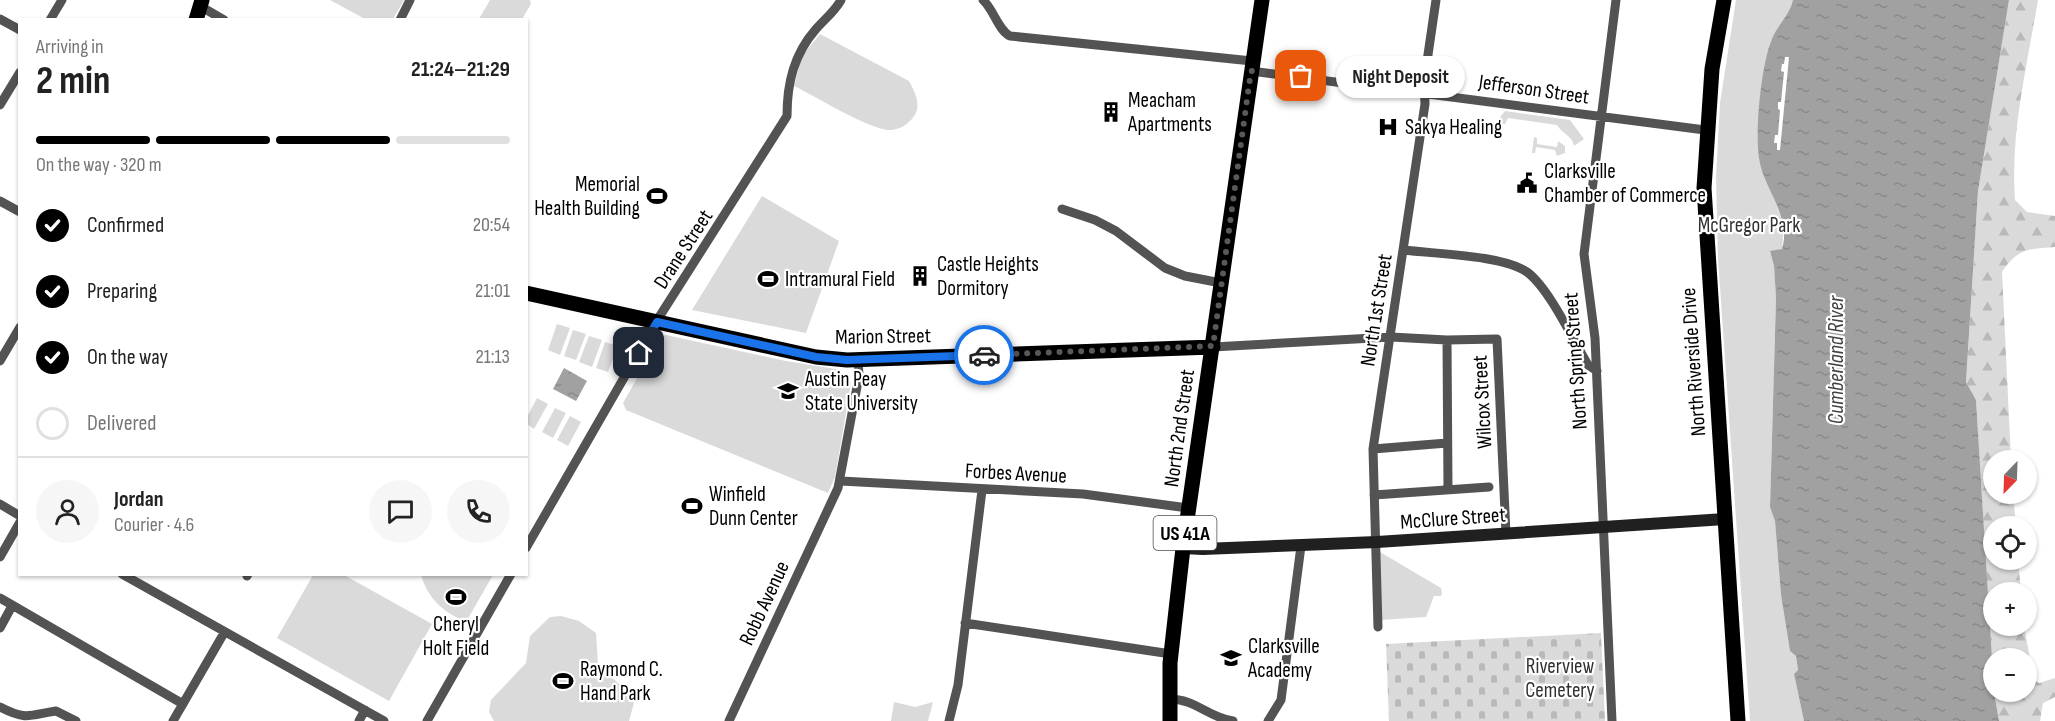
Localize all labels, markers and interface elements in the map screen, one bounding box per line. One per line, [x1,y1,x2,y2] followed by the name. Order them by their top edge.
[36,35,104,59] text: Arriving in
[1275,50,1326,101] pin
[1337,55,1466,97] callout: Night Deposit
[411,56,510,83] text: 21:24–21:29
[36,58,110,105] text: 2 min
[1284,59,1317,92] icon: bag
[1352,65,1449,89] text: Night Deposit
[1476,69,1591,110] street label: Jefferson Street
[1127,88,1212,137] place label: Meacham Apartments
[1099,100,1123,124] building icon: Meacham Apartments
[1376,115,1400,139] hospital icon: Sakya Healing
[1405,115,1502,140] place label: Sakya Healing
[36,153,162,177] text: On the way · 320 m
[1544,159,1706,208] place label: Clarksville Chamber of Commerce
[1515,171,1539,195] public building icon: Clarksville Chamber of Commerce
[534,172,640,221] place label: Memorial Health Building
[645,184,669,208] sports icon: Memorial Health Building
[649,205,718,293] street label: Drane Street
[36,209,69,242] icon: check
[87,212,164,239] text: Confirmed
[473,213,510,237] text: 20:54
[1698,213,1800,238] park label: McGregor Park
[937,252,1039,301] place label: Castle Heights Dormitory
[1355,252,1398,368] street label: North 1st Street
[908,264,932,288] building icon: Castle Heights Dormitory
[756,267,780,291] sports icon: Intramural Field
[785,267,895,292] place label: Intramural Field
[36,275,69,308] icon: check
[87,278,157,305] text: Preparing
[475,279,510,303] text: 21:01
[1676,287,1711,437] street label: North Riverside Drive
[1558,292,1593,430] street label: North Spring Street
[1823,295,1850,424] water label: Cumberland River
[835,323,931,350] street label: Marion Street
[954,325,1014,385] courier
[613,327,664,378] pin
[622,336,655,369] icon: home
[968,339,1001,372] icon: car
[36,341,69,374] icon: check
[87,344,168,371] text: On the way
[476,345,510,369] text: 21:13
[1468,354,1497,450] street label: Wilcox Street
[804,367,918,416] place label: Austin Peay State University
[1159,368,1200,488] street label: North 2nd Street
[776,379,800,403] school or university icon: Austin Peay State University
[87,410,156,437] text: Delivered
[1983,450,2037,504] north arrow
[1983,450,2037,702] map controls
[964,458,1067,489] street label: Forbes Avenue
[36,480,99,543] button: person
[369,480,432,543] button: chat
[447,480,510,543] button: phone
[709,482,798,531] place label: Winfield Dunn Center
[114,486,163,513] text: Jordan
[680,494,704,518] sports icon: Winfield Dunn Center
[1400,502,1507,535] street label: McClure Street
[114,513,194,537] text: Courier · 4.6
[1154,516,1216,550] road number: US 41A
[1983,516,2037,570] button: locate
[734,557,795,649] street label: Robb Avenue
[1983,582,2037,636] button: +
[444,585,468,609] sports icon: Cheryl Holt Field
[423,612,489,661] place label: Cheryl Holt Field
[1247,634,1320,683] place label: Clarksville Academy
[1219,646,1243,670] school or university icon: Clarksville Academy
[1983,648,2037,702] button: −
[1525,654,1595,703] park label: Riverview Cemetery
[580,657,663,706] place label: Raymond C. Hand Park
[551,669,575,693] sports icon: Raymond C. Hand Park

